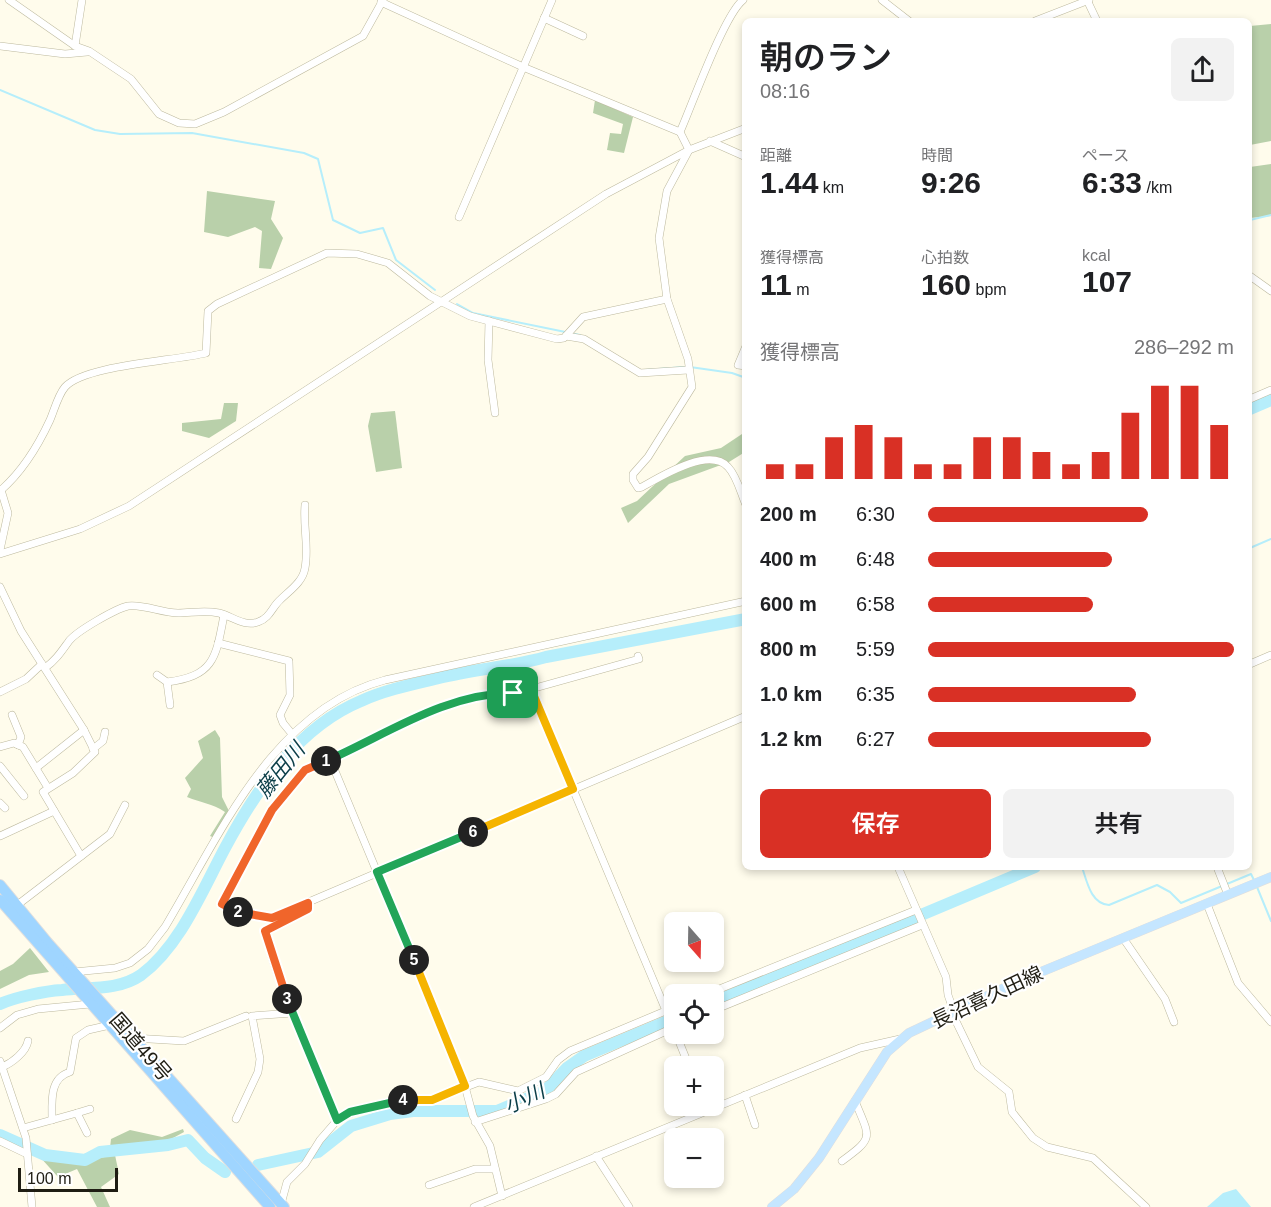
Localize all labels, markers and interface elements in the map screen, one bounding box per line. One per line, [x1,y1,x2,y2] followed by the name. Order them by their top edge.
[1171,38,1234,101] button: share
[760,39,892,76] text: 朝のラン
[760,80,810,102] text: 08:16
[760,147,792,164] text: 距離
[921,147,953,164] text: 時間
[1082,147,1129,164] text: ペース
[760,166,818,199] text: 1.44
[921,166,981,199] text: 9:26
[1082,166,1142,199] text: 6:33
[818,179,844,196] text: km
[1142,179,1172,196] text: /km
[1082,247,1110,264] text: kcal
[760,249,824,266] text: 獲得標高
[921,249,969,266] text: 心拍数
[1082,265,1132,298] text: 107
[760,268,792,301] text: 11
[921,268,971,301] text: 160
[792,281,810,298] text: m
[971,281,1007,298] text: bpm
[1134,336,1234,358] text: 286–292 m
[760,341,840,363] text: 獲得標高
[760,503,817,525] text: 200 m
[856,503,895,525] text: 6:30
[760,548,817,570] text: 400 m
[856,548,895,570] text: 6:48
[760,593,817,615] text: 600 m
[856,593,895,615] text: 6:58
[760,638,817,660] text: 800 m
[856,638,895,660] text: 5:59
[487,667,538,718] pin
[496,676,529,709] icon: arrive
[760,683,822,705] text: 1.0 km
[856,683,895,705] text: 6:35
[760,728,822,750] text: 1.2 km
[856,728,895,750] text: 6:27
[251,737,310,802] water label: 藤田川
[311,746,341,776] pin: 1
[322,752,330,769] text: 1
[760,789,991,858] button: 保存
[1003,789,1234,858] button: 共有
[458,817,488,847] pin: 6
[469,823,477,840] text: 6
[223,897,253,927] pin: 2
[234,903,242,920] text: 2
[664,912,724,972] north arrow
[664,912,724,1188] map controls
[399,945,429,975] pin: 5
[410,951,418,968] text: 5
[928,962,1046,1032] street label: 長沼喜久田線
[272,984,302,1014] pin: 3
[664,984,724,1044] button: locate
[283,990,291,1007] text: 3
[106,1009,176,1085] street label: 国道49号
[664,1056,724,1116] button: +
[500,1078,550,1117] water label: 小川
[388,1085,418,1115] pin: 4
[399,1091,407,1108] text: 4
[664,1128,724,1188] button: −
[18,1165,118,1192] scale bar
[27,1170,71,1187] text: 100 m

